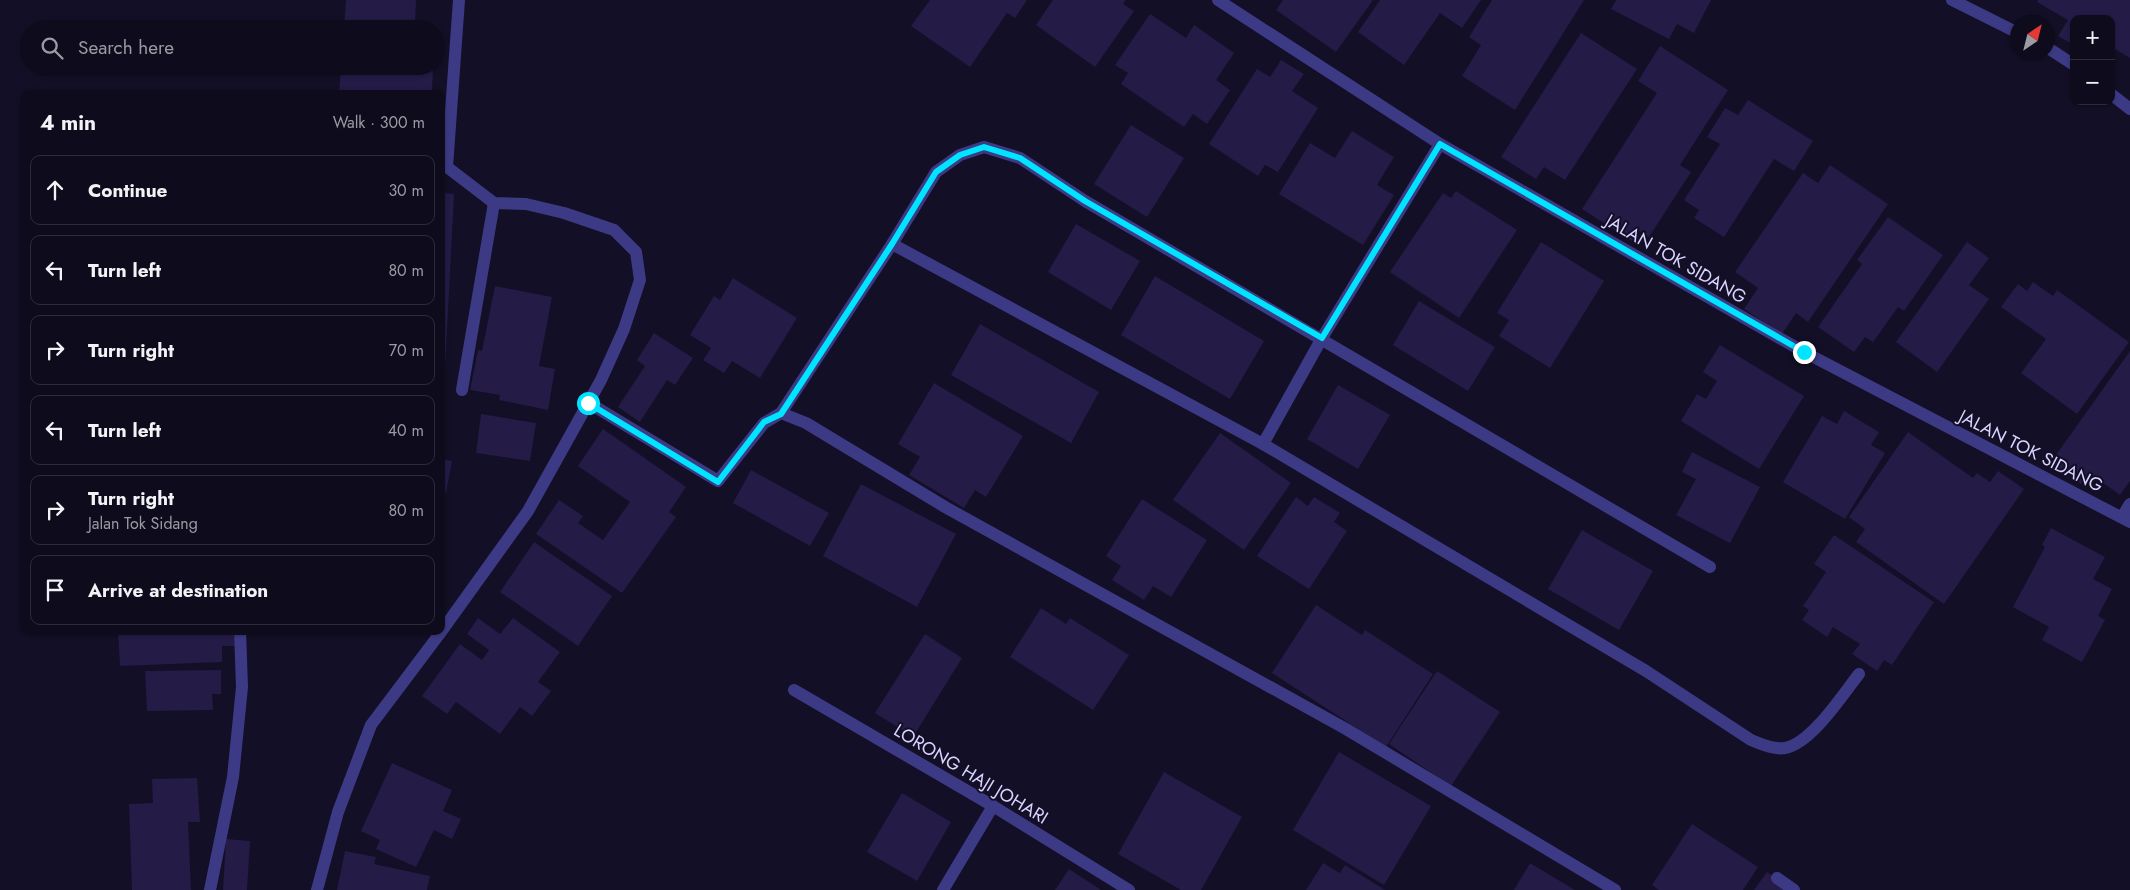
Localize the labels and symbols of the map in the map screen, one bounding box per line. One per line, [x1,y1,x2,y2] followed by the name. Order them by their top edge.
[2010,15,2055,60] north arrow
[1599,207,1751,310] street label: JALAN TOK SIDANG
[1793,341,1816,364] route end
[577,392,600,415] route start
[1952,402,2108,499] street label: JALAN TOK SIDANG
[889,718,1053,830] street label: LORONG HAJI JOHARI

